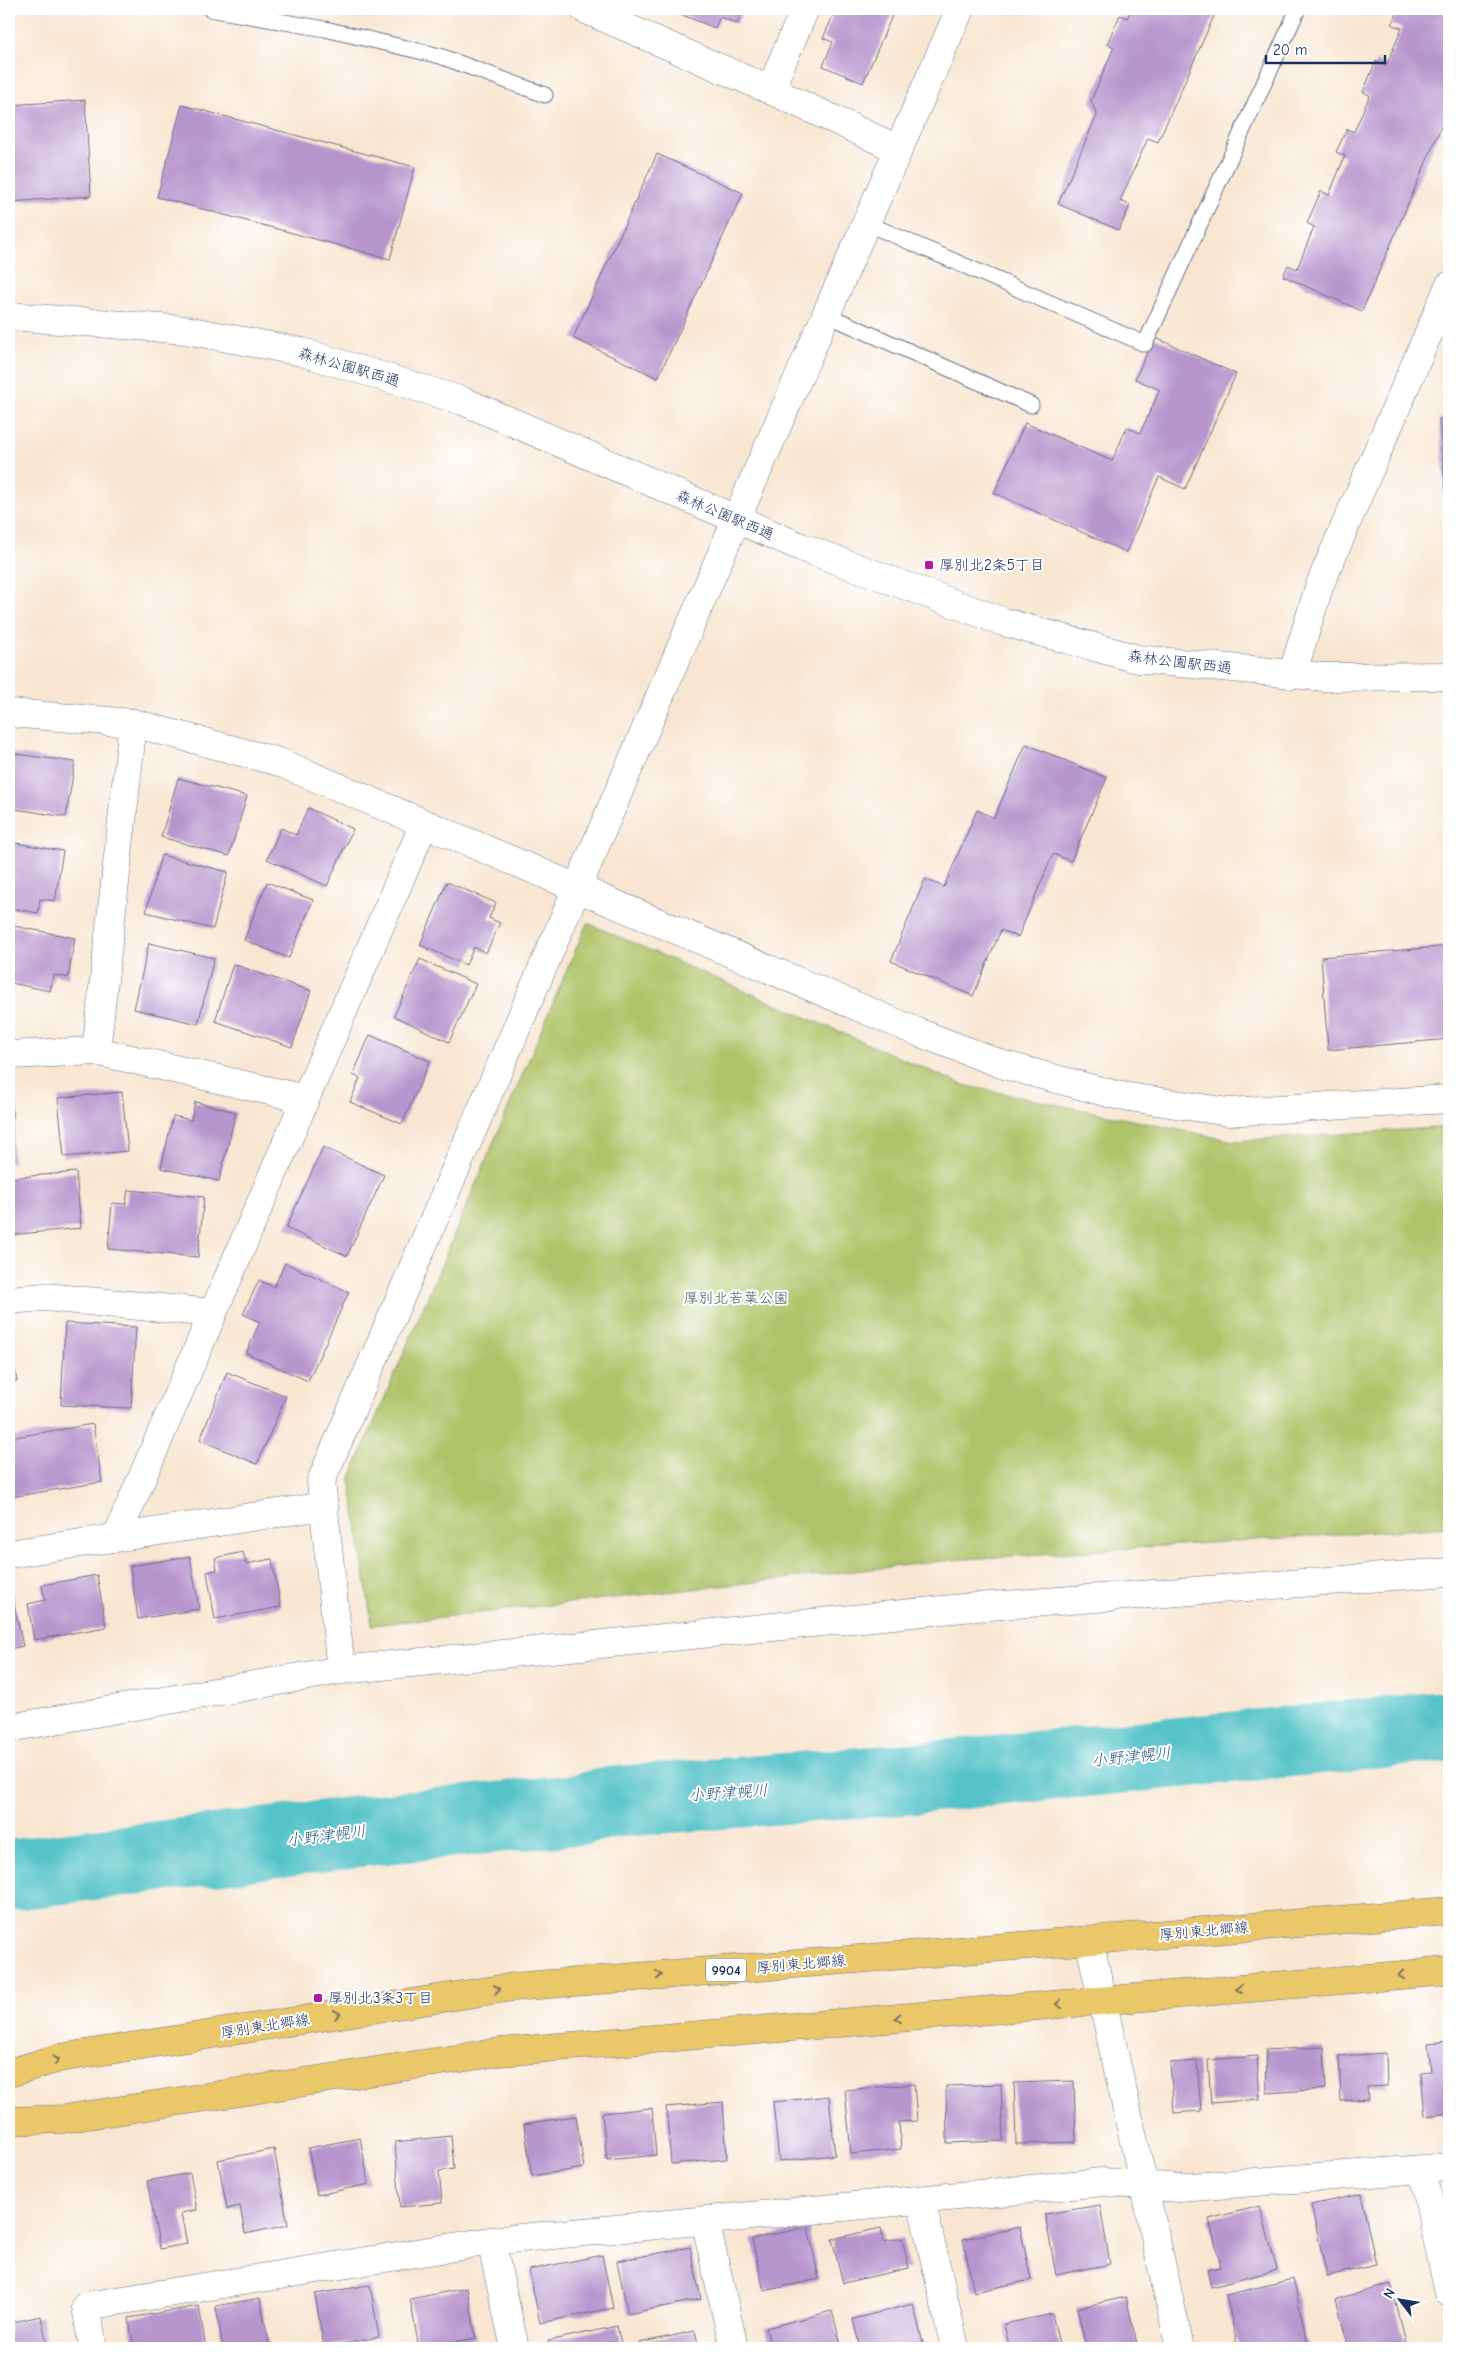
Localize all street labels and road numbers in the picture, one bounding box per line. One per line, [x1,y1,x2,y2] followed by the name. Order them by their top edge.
[296,344,402,390] street label: 森林公園駅西通
[673,486,777,544] street label: 森林公園駅西通
[1127,647,1233,677] street label: 森林公園駅西通
[1158,1918,1250,1944] street label: 厚別東北郷線
[755,1951,847,1977] street label: 厚別東北郷線
[706,1958,746,1982] road number: 9904
[219,2010,311,2042] street label: 厚別東北郷線

